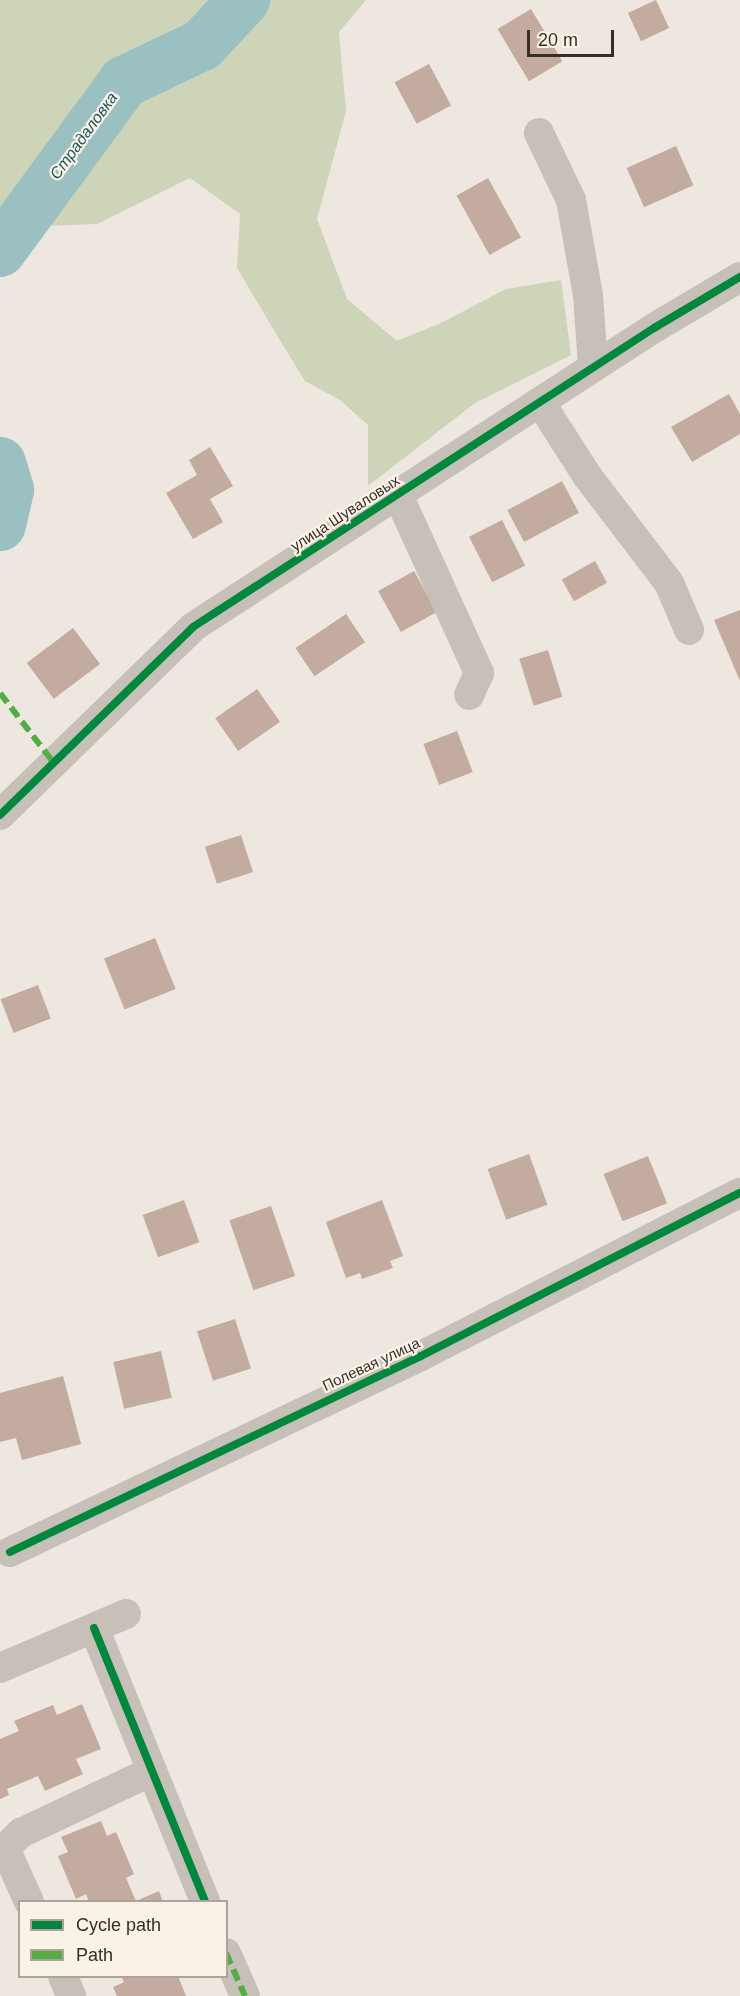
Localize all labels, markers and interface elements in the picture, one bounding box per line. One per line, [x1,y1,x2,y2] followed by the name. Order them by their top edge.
[530,18,617,56] scale bar
[538,30,578,50] text: 20 m
[46,89,122,183] water label: Страдаловка
[287,471,403,555] street label: улица Шуваловых
[319,1334,423,1394] street label: Полевая улица
[18,1900,228,1978] legend
[76,1915,161,1935] text: Cycle path
[76,1945,113,1965] text: Path

